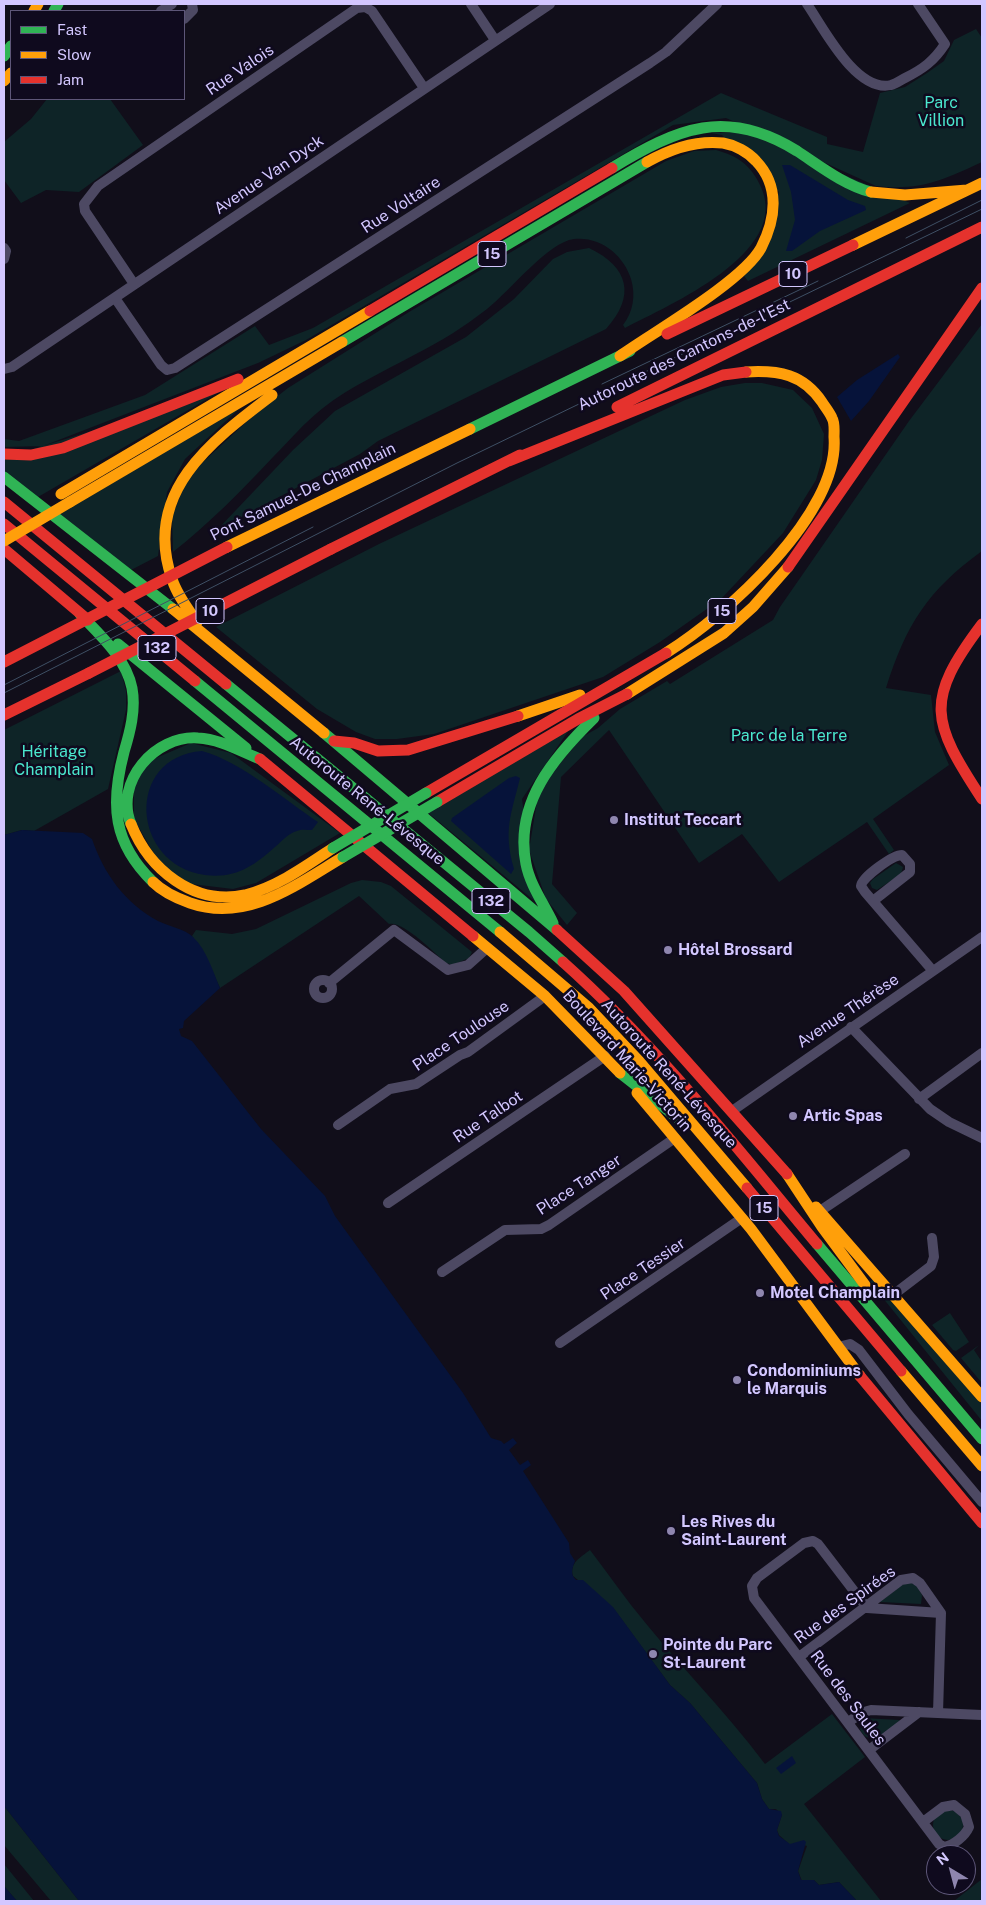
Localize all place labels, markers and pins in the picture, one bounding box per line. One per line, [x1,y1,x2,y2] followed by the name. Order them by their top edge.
[624,810,742,830] place label: Institut Teccart
[608,814,620,826] marker: Institut Teccart
[678,940,792,960] place label: Hôtel Brossard
[662,944,674,956] marker: Hôtel Brossard
[803,1106,883,1126] place label: Artic Spas
[787,1110,799,1122] marker: Artic Spas
[770,1283,900,1303] place label: Motel Champlain
[754,1287,766,1299] marker: Motel Champlain
[747,1361,861,1399] place label: Condominiums le Marquis
[731,1374,743,1386] marker: Condominiums le Marquis
[681,1512,787,1550] place label: Les Rives du Saint-Laurent
[665,1525,677,1537] marker: Les Rives du Saint-Laurent
[663,1635,773,1673] place label: Pointe du Parc St-Laurent
[647,1648,659,1660] marker: Pointe du Parc St-Laurent

